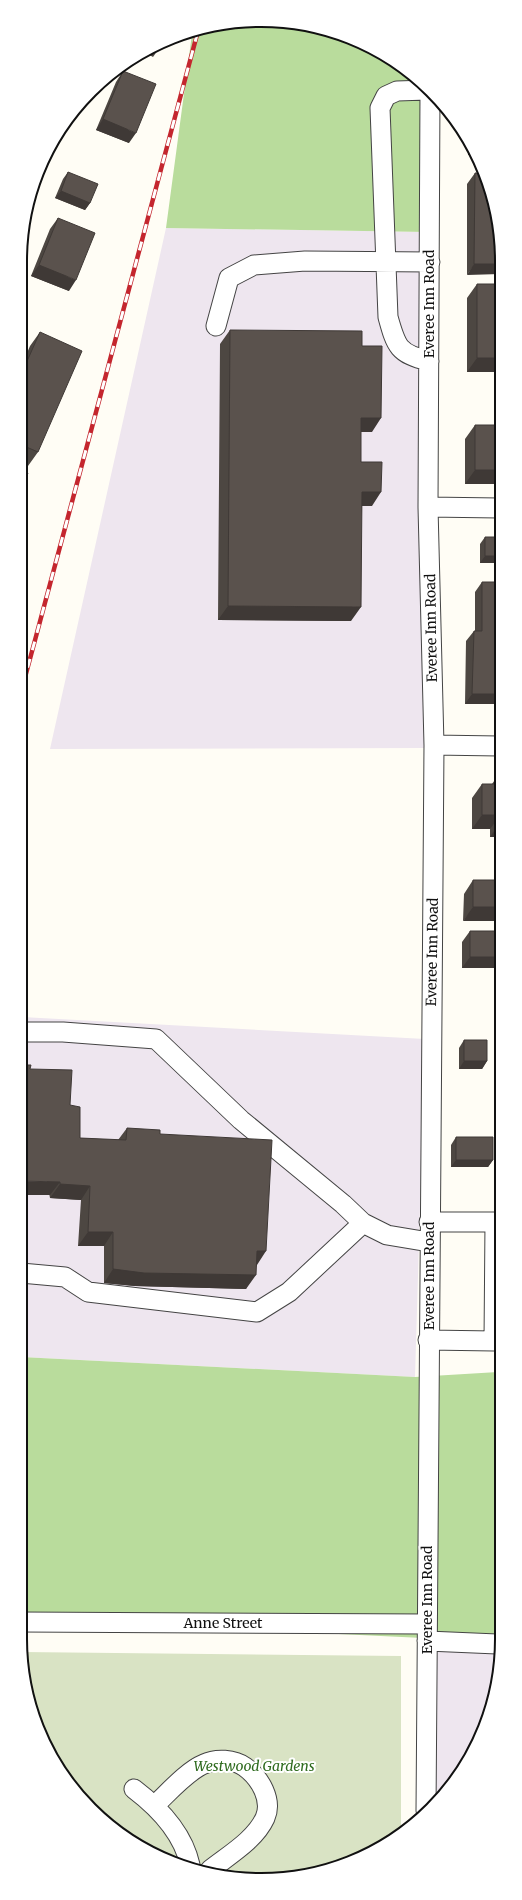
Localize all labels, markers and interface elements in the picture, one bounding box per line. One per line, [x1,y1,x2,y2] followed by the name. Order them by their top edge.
[420,249,438,358] street label: Everee Inn Road
[421,573,441,682] street label: Everee Inn Road
[422,897,442,1006] street label: Everee Inn Road
[420,1221,438,1330] street label: Everee Inn Road
[418,1545,436,1654] street label: Everee Inn Road
[182,1614,263,1632] street label: Anne Street
[193,1757,315,1775] park label: Westwood Gardens

